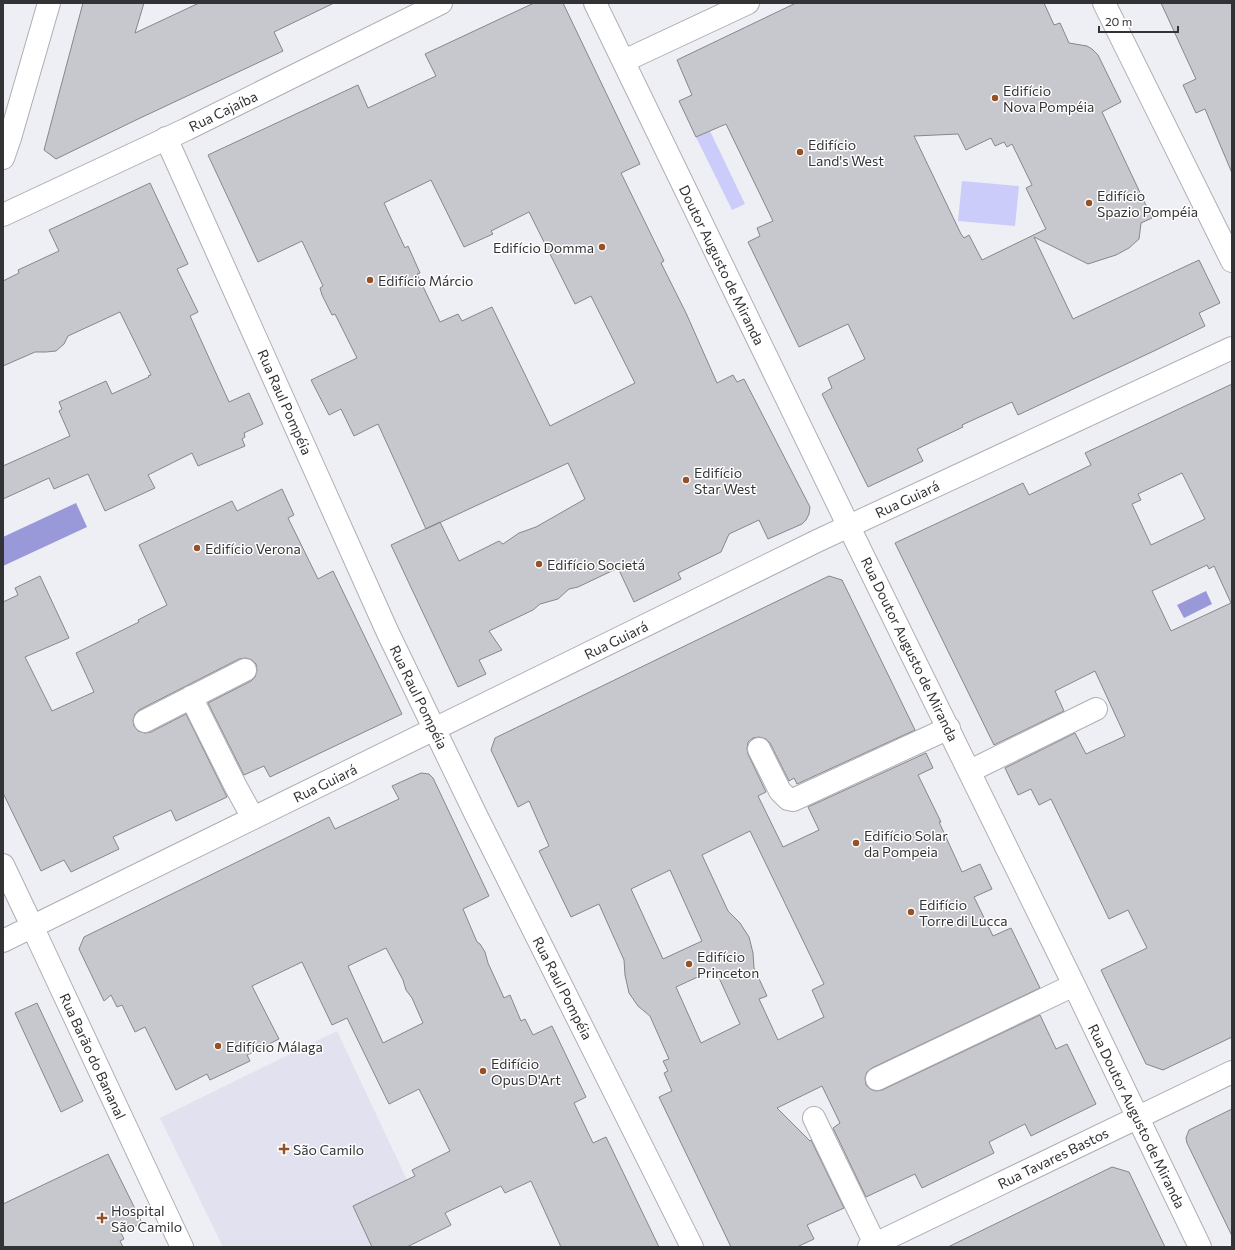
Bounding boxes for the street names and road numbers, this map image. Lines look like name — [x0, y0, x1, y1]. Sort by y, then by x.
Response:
street label: Rua Cajaíba — [186, 87, 260, 135]
street label: Doutor Augusto de Miranda — [676, 182, 768, 348]
street label: Rua Raul Pompéia — [254, 347, 316, 457]
street label: Rua Guiará — [872, 477, 942, 521]
street label: Rua Doutor Augusto de Miranda — [858, 554, 962, 744]
street label: Rua Guiará — [581, 617, 651, 663]
street label: Rua Raul Pompéia — [386, 642, 452, 752]
street label: Rua Guiará — [290, 760, 360, 806]
street label: Rua Raul Pompéia — [530, 934, 596, 1042]
street label: Rua Barão do Bananal — [56, 990, 130, 1122]
street label: Rua Doutor Augusto de Miranda — [1085, 1021, 1189, 1211]
street label: Rua Tavares Bastos — [995, 1124, 1111, 1192]

